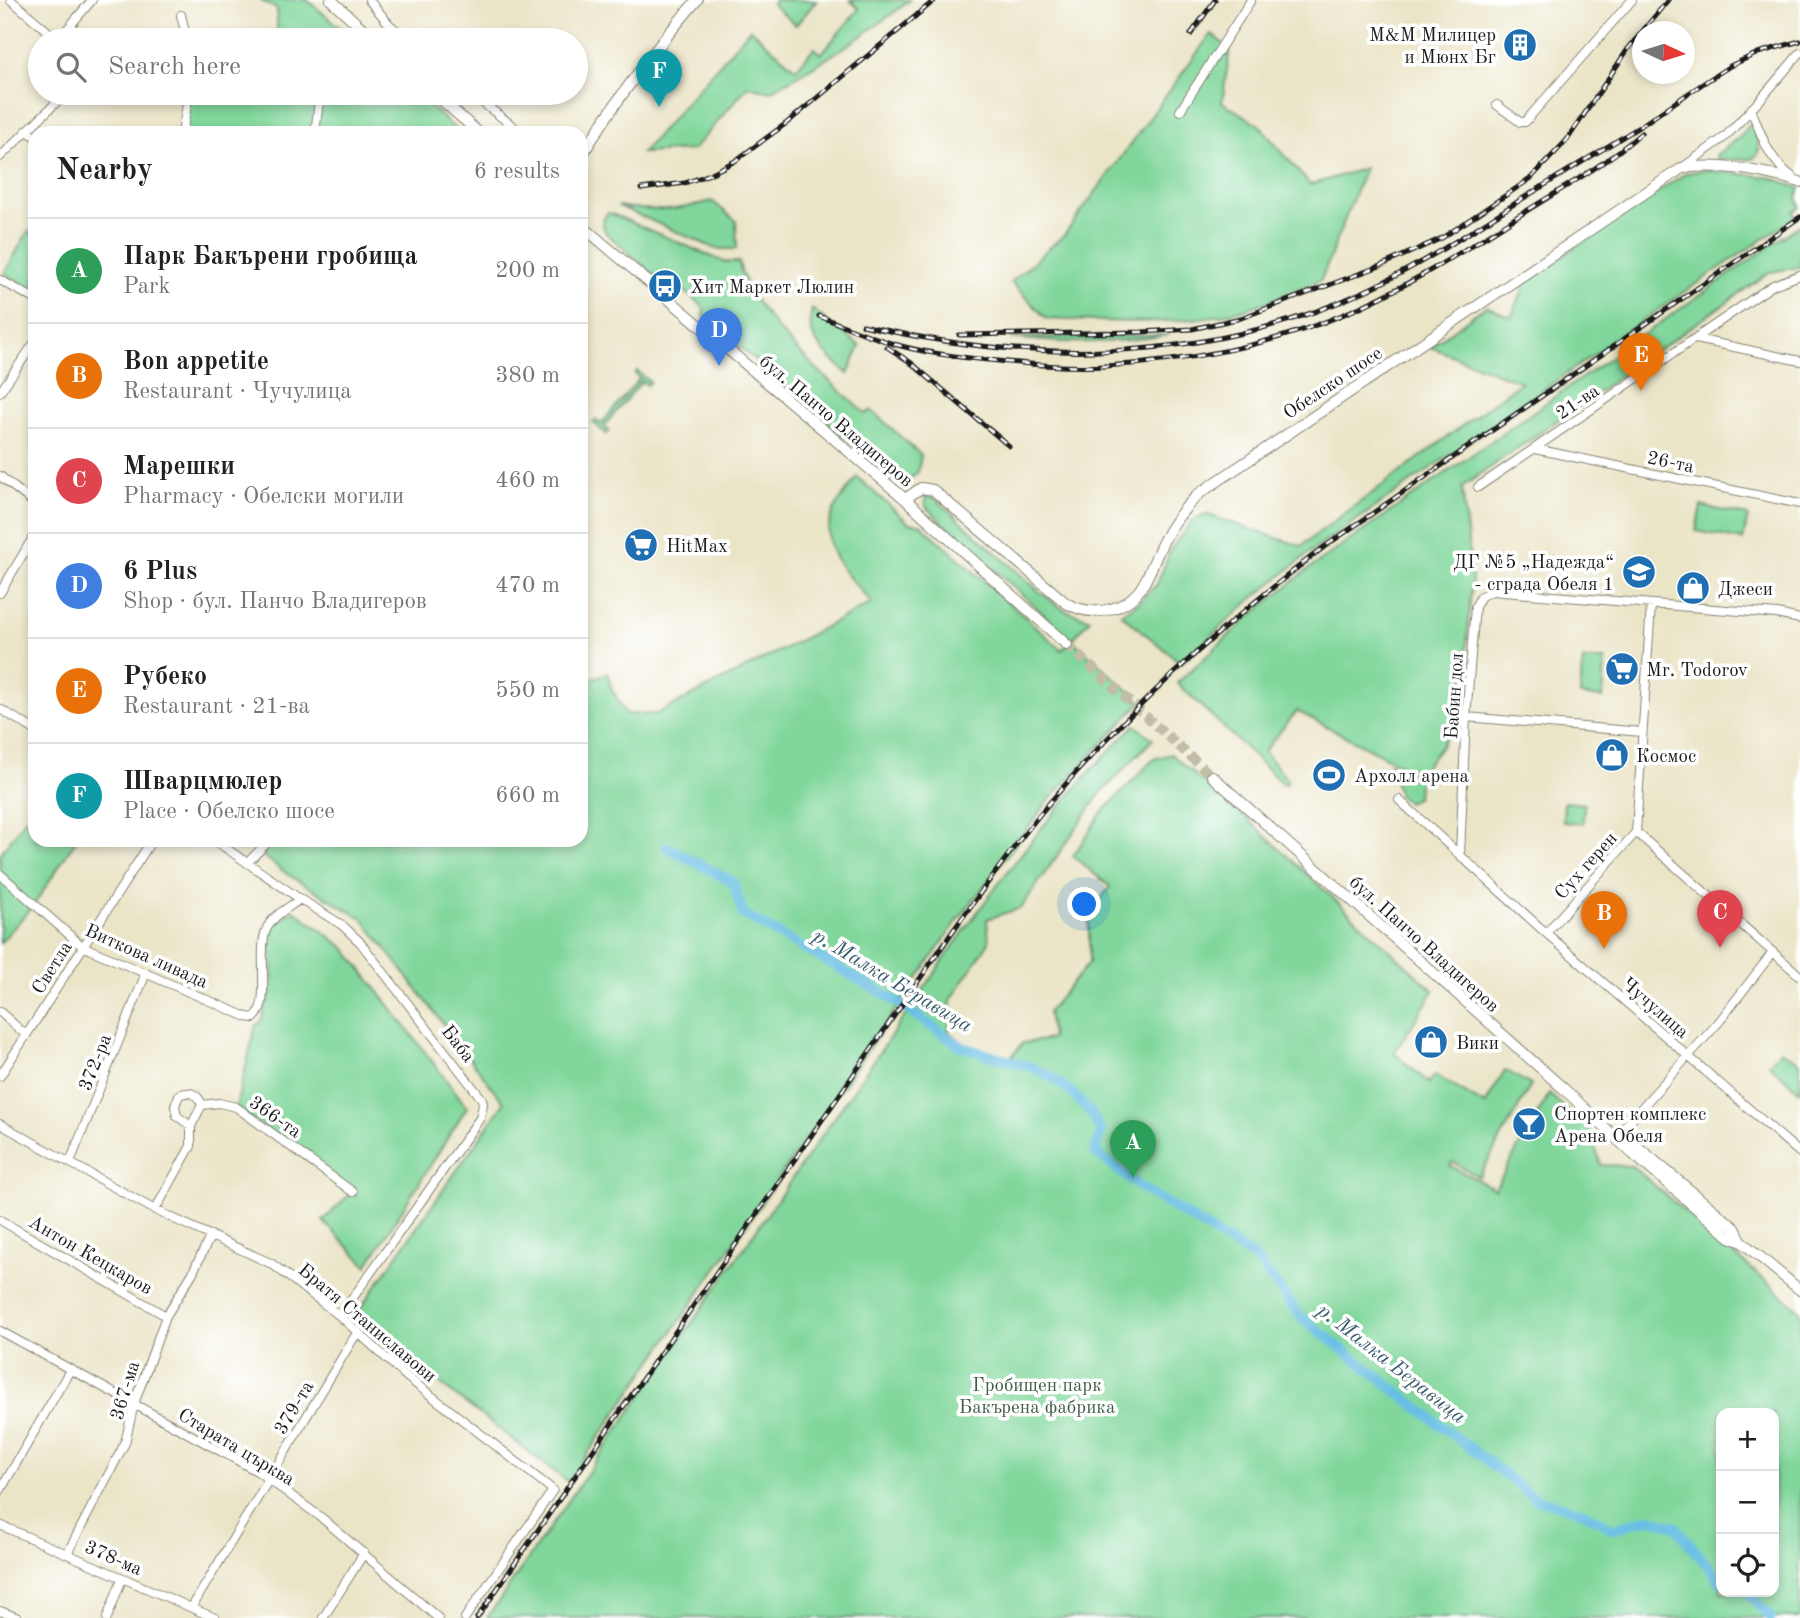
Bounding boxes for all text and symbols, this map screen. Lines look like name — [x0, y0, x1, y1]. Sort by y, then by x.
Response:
north arrow — [1632, 21, 1695, 84]
building icon: М&M Mилицер и Мюнх Бг — [1501, 26, 1539, 64]
place label: М&M Mилицер и Мюнх Бг — [1369, 27, 1496, 68]
search box — [28, 28, 588, 105]
icon: search — [52, 48, 90, 86]
pin: F — [636, 49, 682, 107]
text: Search here — [108, 54, 241, 80]
text: Nearby — [56, 156, 153, 186]
text: 6 results — [474, 160, 560, 183]
text: Парк Бакърени гробища — [123, 244, 418, 270]
text: A — [70, 259, 88, 282]
text: 200 m — [495, 259, 560, 282]
bus stop icon: Хит Маркет Люлин — [646, 267, 684, 305]
text: Park — [123, 275, 170, 298]
place label: Хит Маркет Люлин — [690, 279, 854, 298]
pin: D — [696, 308, 742, 366]
pin: E — [1618, 333, 1664, 391]
street label: Обелско шосе — [1281, 344, 1386, 424]
text: Bon appetite — [123, 349, 269, 375]
street label: бул. Панчо Владигеров — [755, 352, 916, 491]
text: B — [71, 364, 87, 387]
text: 380 m — [495, 364, 560, 387]
text: Restaurant · Чучулица — [123, 380, 352, 403]
street label: 21-ва — [1553, 382, 1604, 424]
street label: 26-та — [1645, 449, 1696, 478]
text: Марешки — [123, 454, 235, 480]
text: C — [71, 469, 87, 492]
text: 460 m — [495, 469, 560, 492]
text: Pharmacy · Обелски могили — [123, 485, 404, 508]
supermarket icon: HitMax — [622, 526, 660, 564]
place label: HitMax — [666, 538, 728, 557]
school or university icon: ДГ №5 „Надежда“ - сграда Обеля 1 — [1620, 553, 1658, 591]
place label: ДГ №5 „Надежда“ - сграда Обеля 1 — [1453, 554, 1614, 595]
text: 6 Plus — [123, 559, 197, 585]
shop icon: Джеси — [1674, 569, 1712, 607]
text: D — [70, 574, 88, 597]
text: 470 m — [495, 574, 560, 597]
place label: Джеси — [1718, 581, 1773, 600]
text: Shop · бул. Панчо Владигеров — [123, 590, 427, 613]
supermarket icon: Mr. Todorov — [1603, 650, 1641, 688]
street label: Бабин дол — [1443, 652, 1468, 740]
place label: Mr. Todorov — [1646, 662, 1748, 681]
text: Рубеко — [123, 664, 207, 690]
text: E — [71, 679, 87, 702]
text: 550 m — [495, 679, 560, 702]
text: Restaurant · 21-ва — [123, 695, 310, 718]
shop icon: Космос — [1593, 736, 1631, 774]
place label: Космос — [1636, 748, 1696, 767]
sports icon: Архолл арена — [1310, 756, 1348, 794]
place label: Архолл арена — [1354, 768, 1470, 787]
text: Шварцмюлер — [123, 769, 282, 795]
text: F — [71, 784, 87, 807]
text: 660 m — [495, 784, 560, 807]
text: Place · Обелско шосе — [123, 800, 335, 823]
street label: Сух герен — [1552, 829, 1622, 904]
street label: бул. Панчо Владигеров — [1345, 873, 1502, 1017]
your location — [1067, 887, 1101, 921]
pin: C — [1697, 890, 1743, 948]
pin: B — [1581, 891, 1627, 949]
street label: Виткова ливада — [82, 922, 211, 993]
water label: р. Малка Беравица — [807, 924, 975, 1037]
street label: Светла — [30, 938, 77, 998]
street label: Чучулица — [1617, 975, 1692, 1043]
street label: Баба — [437, 1022, 478, 1067]
shop icon: Вики — [1412, 1023, 1450, 1061]
street label: 372-ра — [76, 1031, 116, 1094]
place label: Вики — [1456, 1035, 1499, 1054]
street label: 366-та — [245, 1094, 304, 1143]
bar icon: Спортен комплекс Арена Обеля — [1510, 1105, 1548, 1143]
place label: Спортен комплекс Арена Обеля — [1554, 1106, 1706, 1147]
pin: A — [1110, 1120, 1156, 1178]
street label: Антон Кецкаров — [25, 1213, 155, 1299]
street label: Братя Станиславови — [294, 1261, 439, 1387]
water label: р. Малка Беравица — [1311, 1299, 1469, 1428]
street label: 367-ма — [108, 1358, 144, 1422]
park label: Гробищен парк Бакърена фабрика — [959, 1377, 1116, 1418]
street label: 379-та — [272, 1378, 319, 1438]
street label: Старата църква — [174, 1406, 298, 1491]
map controls — [1716, 1408, 1779, 1597]
button: + — [1716, 1408, 1779, 1471]
button: − — [1716, 1471, 1779, 1534]
button: locate — [1716, 1534, 1779, 1597]
street label: 378-ма — [82, 1538, 145, 1580]

